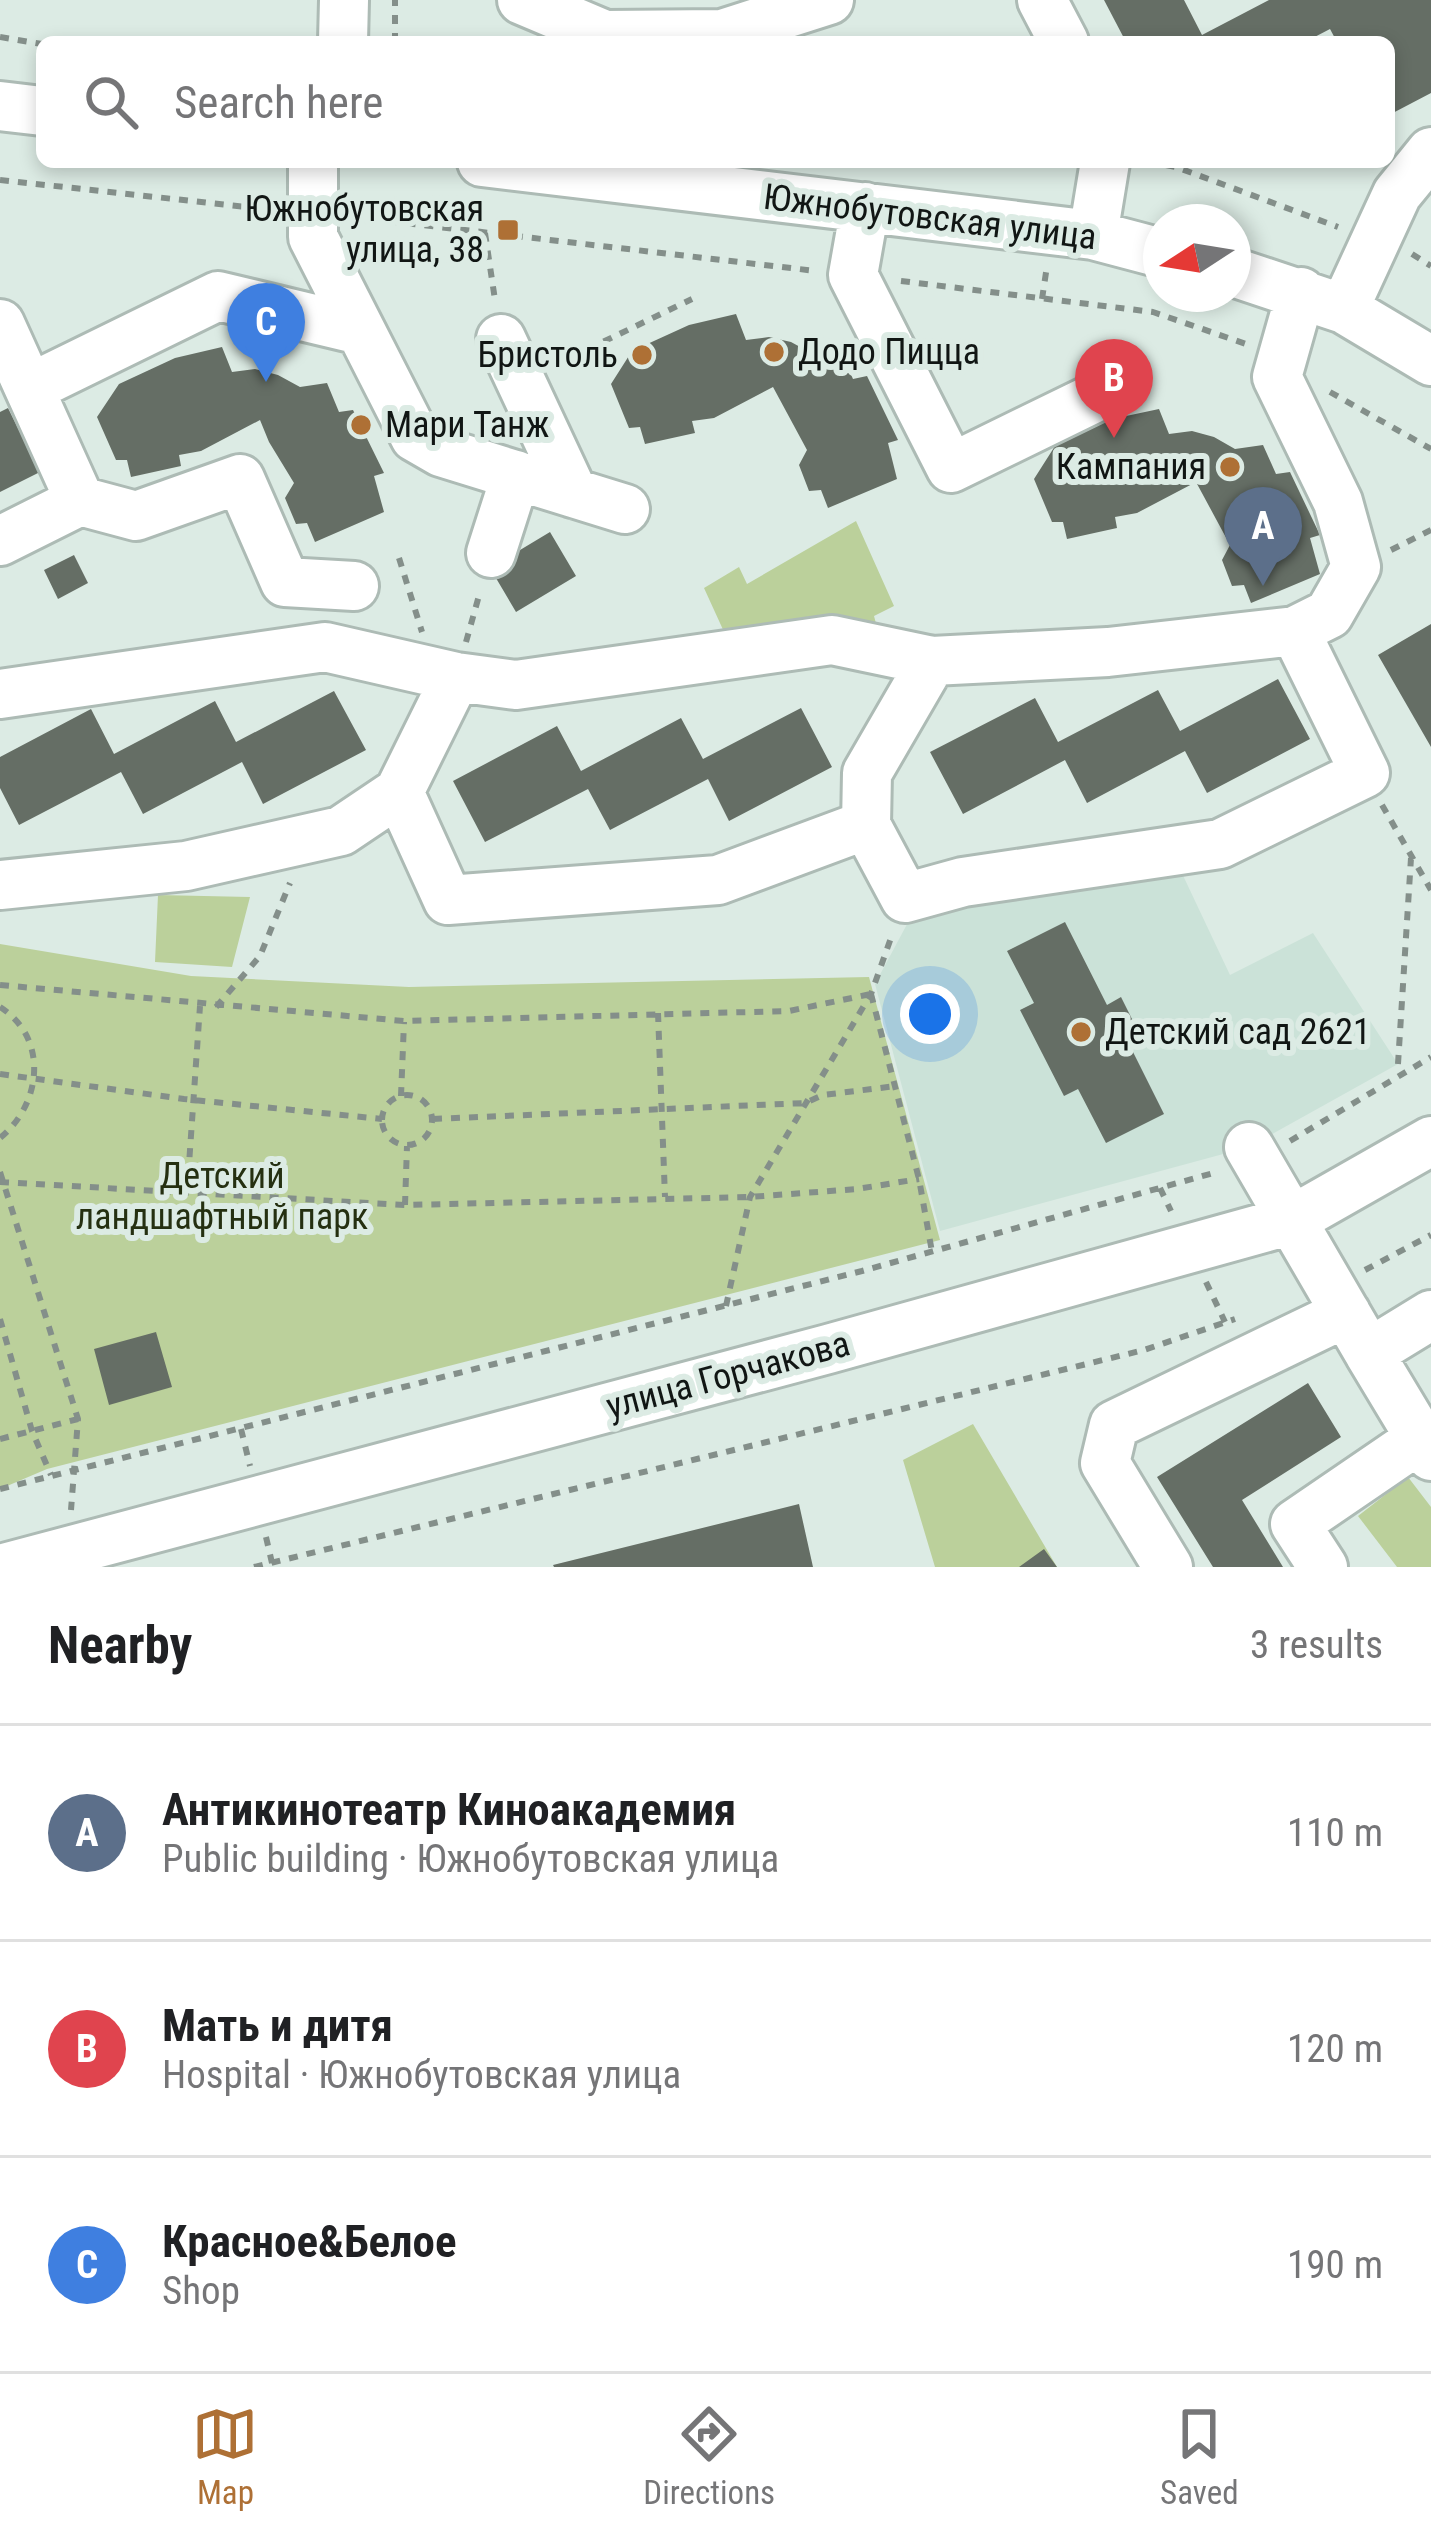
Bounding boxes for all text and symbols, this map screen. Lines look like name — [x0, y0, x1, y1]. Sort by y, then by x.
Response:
search box — [36, 36, 1395, 168]
icon: search — [78, 69, 144, 135]
text: Search here — [174, 76, 383, 129]
street label: Южнобутовская улица — [761, 176, 1099, 258]
place label: Южнобутовская улица, 38 — [244, 188, 484, 271]
north arrow — [1143, 204, 1251, 312]
marker: Южнобутовская улица, 38 — [495, 217, 521, 243]
pin: C — [227, 283, 305, 382]
place label: Додо Пицца — [798, 331, 980, 373]
place label: Бристоль — [478, 334, 618, 376]
marker: Додо Пицца — [761, 339, 787, 365]
pin: B — [1075, 339, 1153, 438]
marker: Бристоль — [629, 342, 655, 368]
place label: Мари Танж — [385, 404, 549, 446]
marker: Мари Танж — [348, 412, 374, 438]
place label: Кампания — [1056, 446, 1206, 488]
marker: Кампания — [1217, 454, 1243, 480]
pin: A — [1224, 487, 1302, 586]
your location — [900, 984, 960, 1044]
place label: Детский сад 2621 — [1105, 1011, 1371, 1053]
marker: Детский сад 2621 — [1068, 1019, 1094, 1045]
park label: Детский ландшафтный парк — [76, 1155, 368, 1238]
street label: улица Горчакова — [602, 1322, 854, 1428]
text: Nearby — [48, 1616, 192, 1675]
text: 3 results — [1250, 1622, 1383, 1668]
text: Антикинотеатр Киноакадемия — [162, 1783, 736, 1836]
text: A — [75, 1810, 99, 1856]
text: 110 m — [1287, 1810, 1383, 1856]
text: Public building · Южнобутовская улица — [162, 1836, 779, 1882]
text: Мать и дитя — [162, 1999, 393, 2052]
text: B — [76, 2026, 98, 2072]
text: 120 m — [1287, 2026, 1383, 2072]
text: Hospital · Южнобутовская улица — [162, 2052, 681, 2098]
text: Красное&Белое — [162, 2215, 457, 2268]
text: C — [76, 2242, 98, 2288]
text: 190 m — [1287, 2242, 1383, 2288]
text: Shop — [162, 2268, 240, 2314]
tab: Map — [192, 2401, 258, 2512]
tab: Directions — [643, 2401, 775, 2512]
tab: Saved — [1160, 2401, 1239, 2512]

